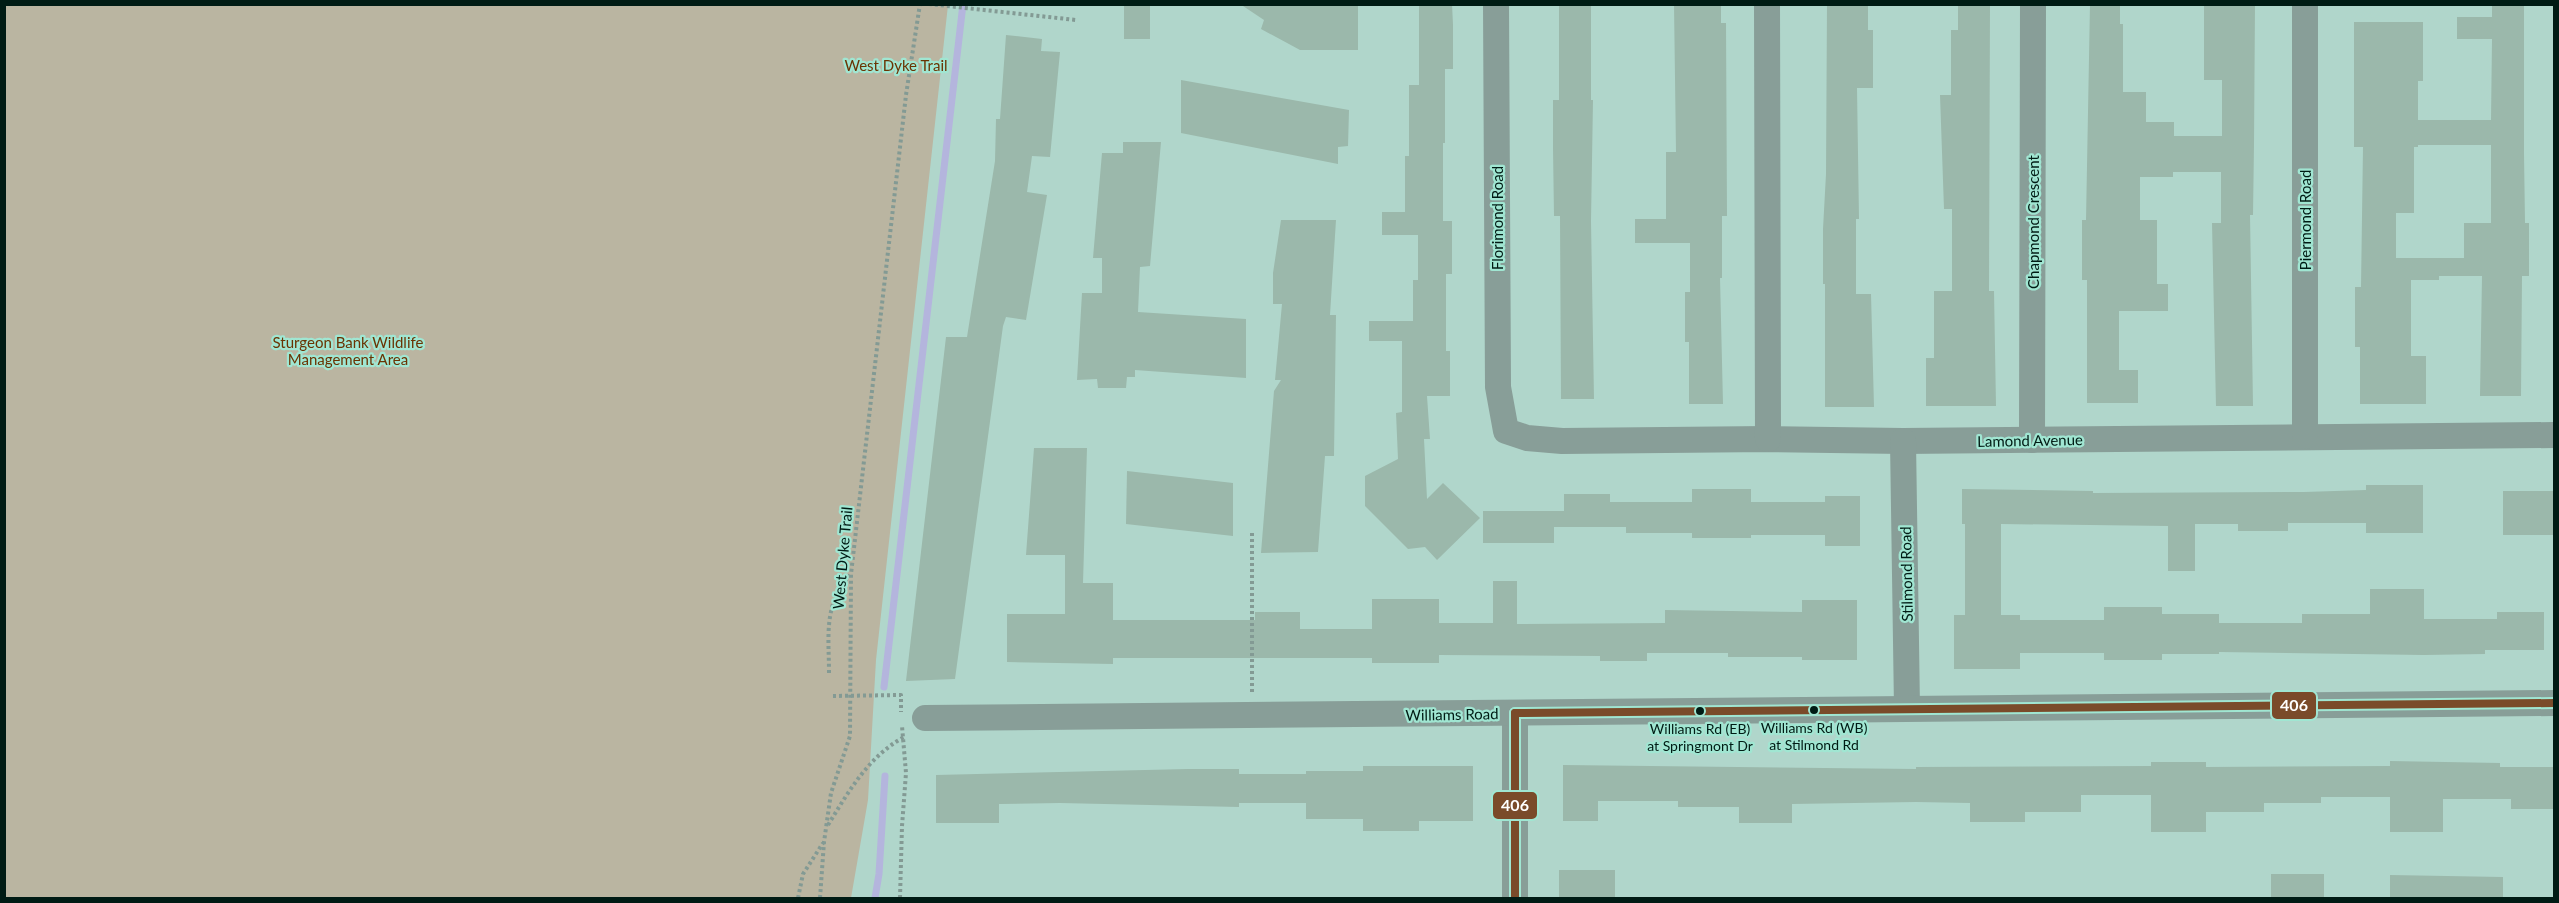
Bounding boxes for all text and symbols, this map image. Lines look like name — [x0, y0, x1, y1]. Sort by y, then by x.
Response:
park label: West Dyke Trail — [844, 56, 948, 74]
street label: Chapmond Crescent — [2024, 154, 2042, 289]
street label: Florimond Road — [1488, 166, 1506, 270]
street label: Piermond Road — [2296, 170, 2314, 270]
park label: Sturgeon Bank Wildlife Management Area — [273, 333, 424, 368]
street label: Lamond Avenue — [1977, 430, 2083, 450]
street label: West Dyke Trail — [829, 506, 855, 610]
street label: Stilmond Road — [1896, 526, 1916, 622]
line badge: 406 — [2271, 691, 2317, 720]
text: 406 — [2280, 695, 2308, 714]
street label: Williams Road — [1405, 704, 1499, 724]
marker: Williams Rd (WB) at Stilmond Rd — [1808, 704, 1820, 716]
marker: Williams Rd (EB) at Springmont Dr — [1694, 705, 1706, 717]
place label: Williams Rd (WB) at Stilmond Rd — [1761, 719, 1868, 753]
place label: Williams Rd (EB) at Springmont Dr — [1647, 720, 1753, 754]
line badge: 406 — [1492, 791, 1538, 820]
text: 406 — [1501, 795, 1529, 814]

